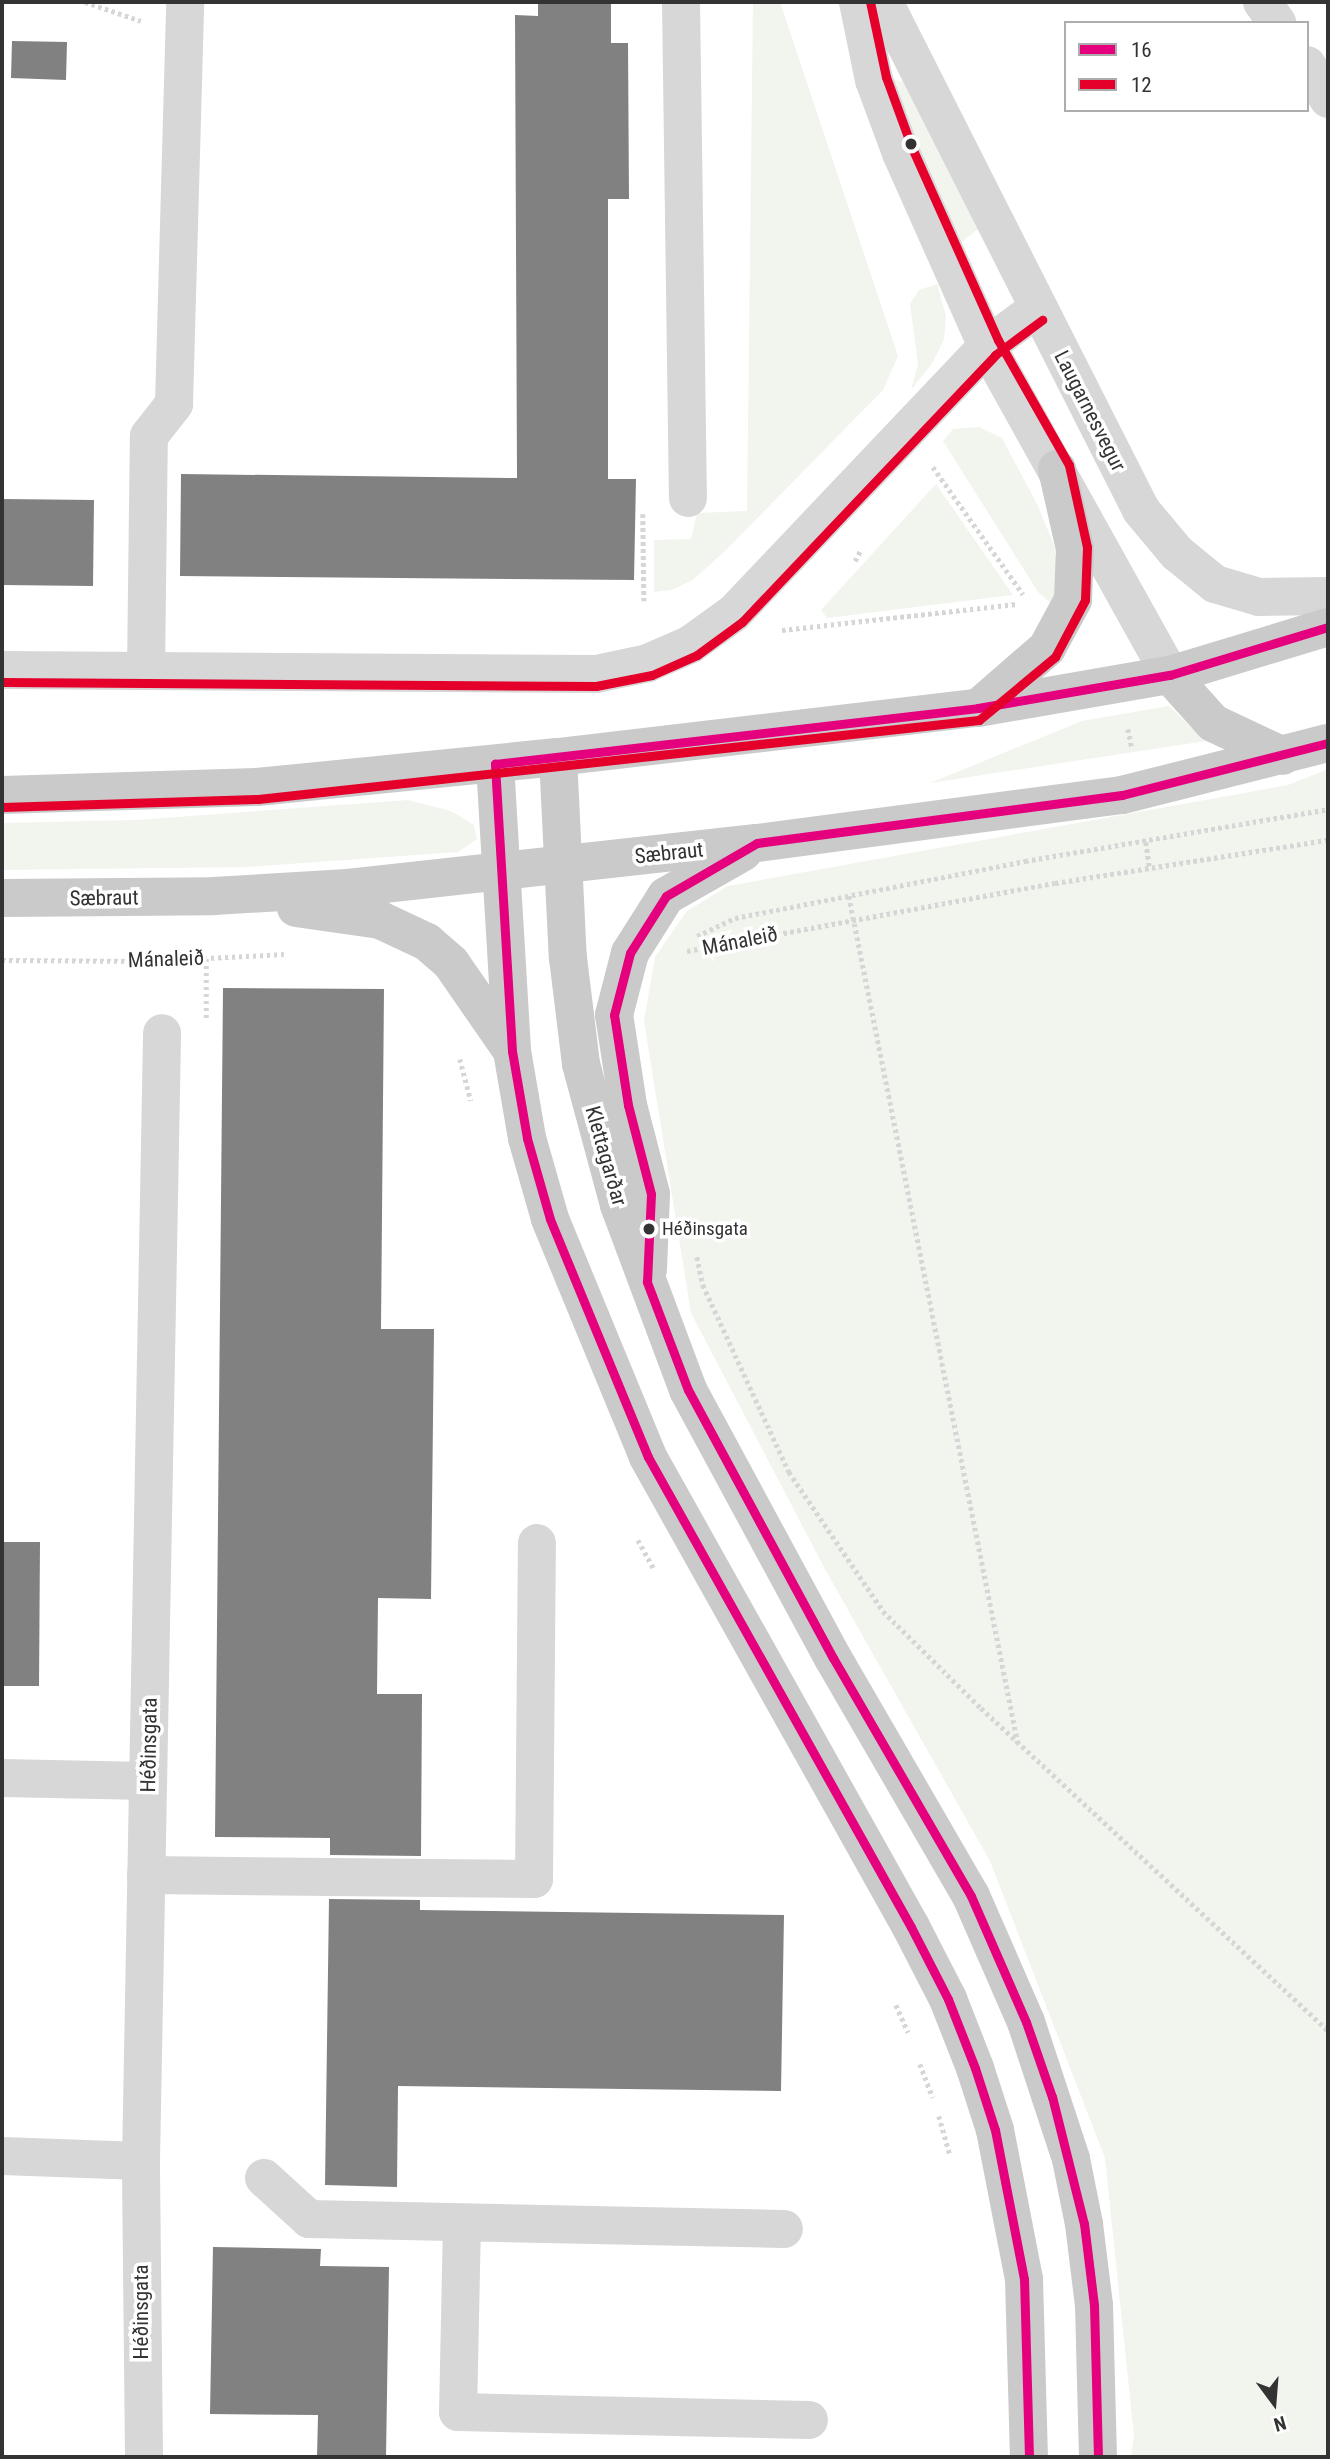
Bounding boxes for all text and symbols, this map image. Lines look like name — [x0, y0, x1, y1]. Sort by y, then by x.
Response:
legend — [1064, 21, 1309, 112]
text: 16 — [1131, 38, 1152, 62]
text: 12 — [1131, 73, 1152, 97]
unlabelled marker — [904, 137, 918, 151]
street label: Laugarnesvegur — [1049, 346, 1131, 476]
street label: Sæbraut — [633, 837, 705, 869]
street label: Sæbraut — [69, 885, 139, 911]
street label: Mánaleið — [700, 921, 780, 961]
street label: Mánaleið — [127, 945, 205, 973]
street label: Klettagarðar — [580, 1103, 632, 1209]
place label: Héðinsgata — [662, 1218, 748, 1240]
marker: Héðinsgata — [642, 1222, 656, 1236]
street label: Héðinsgata — [136, 1697, 162, 1793]
street label: Héðinsgata — [128, 2265, 154, 2359]
north arrow — [1239, 2368, 1309, 2438]
text: N — [1271, 2411, 1289, 2436]

